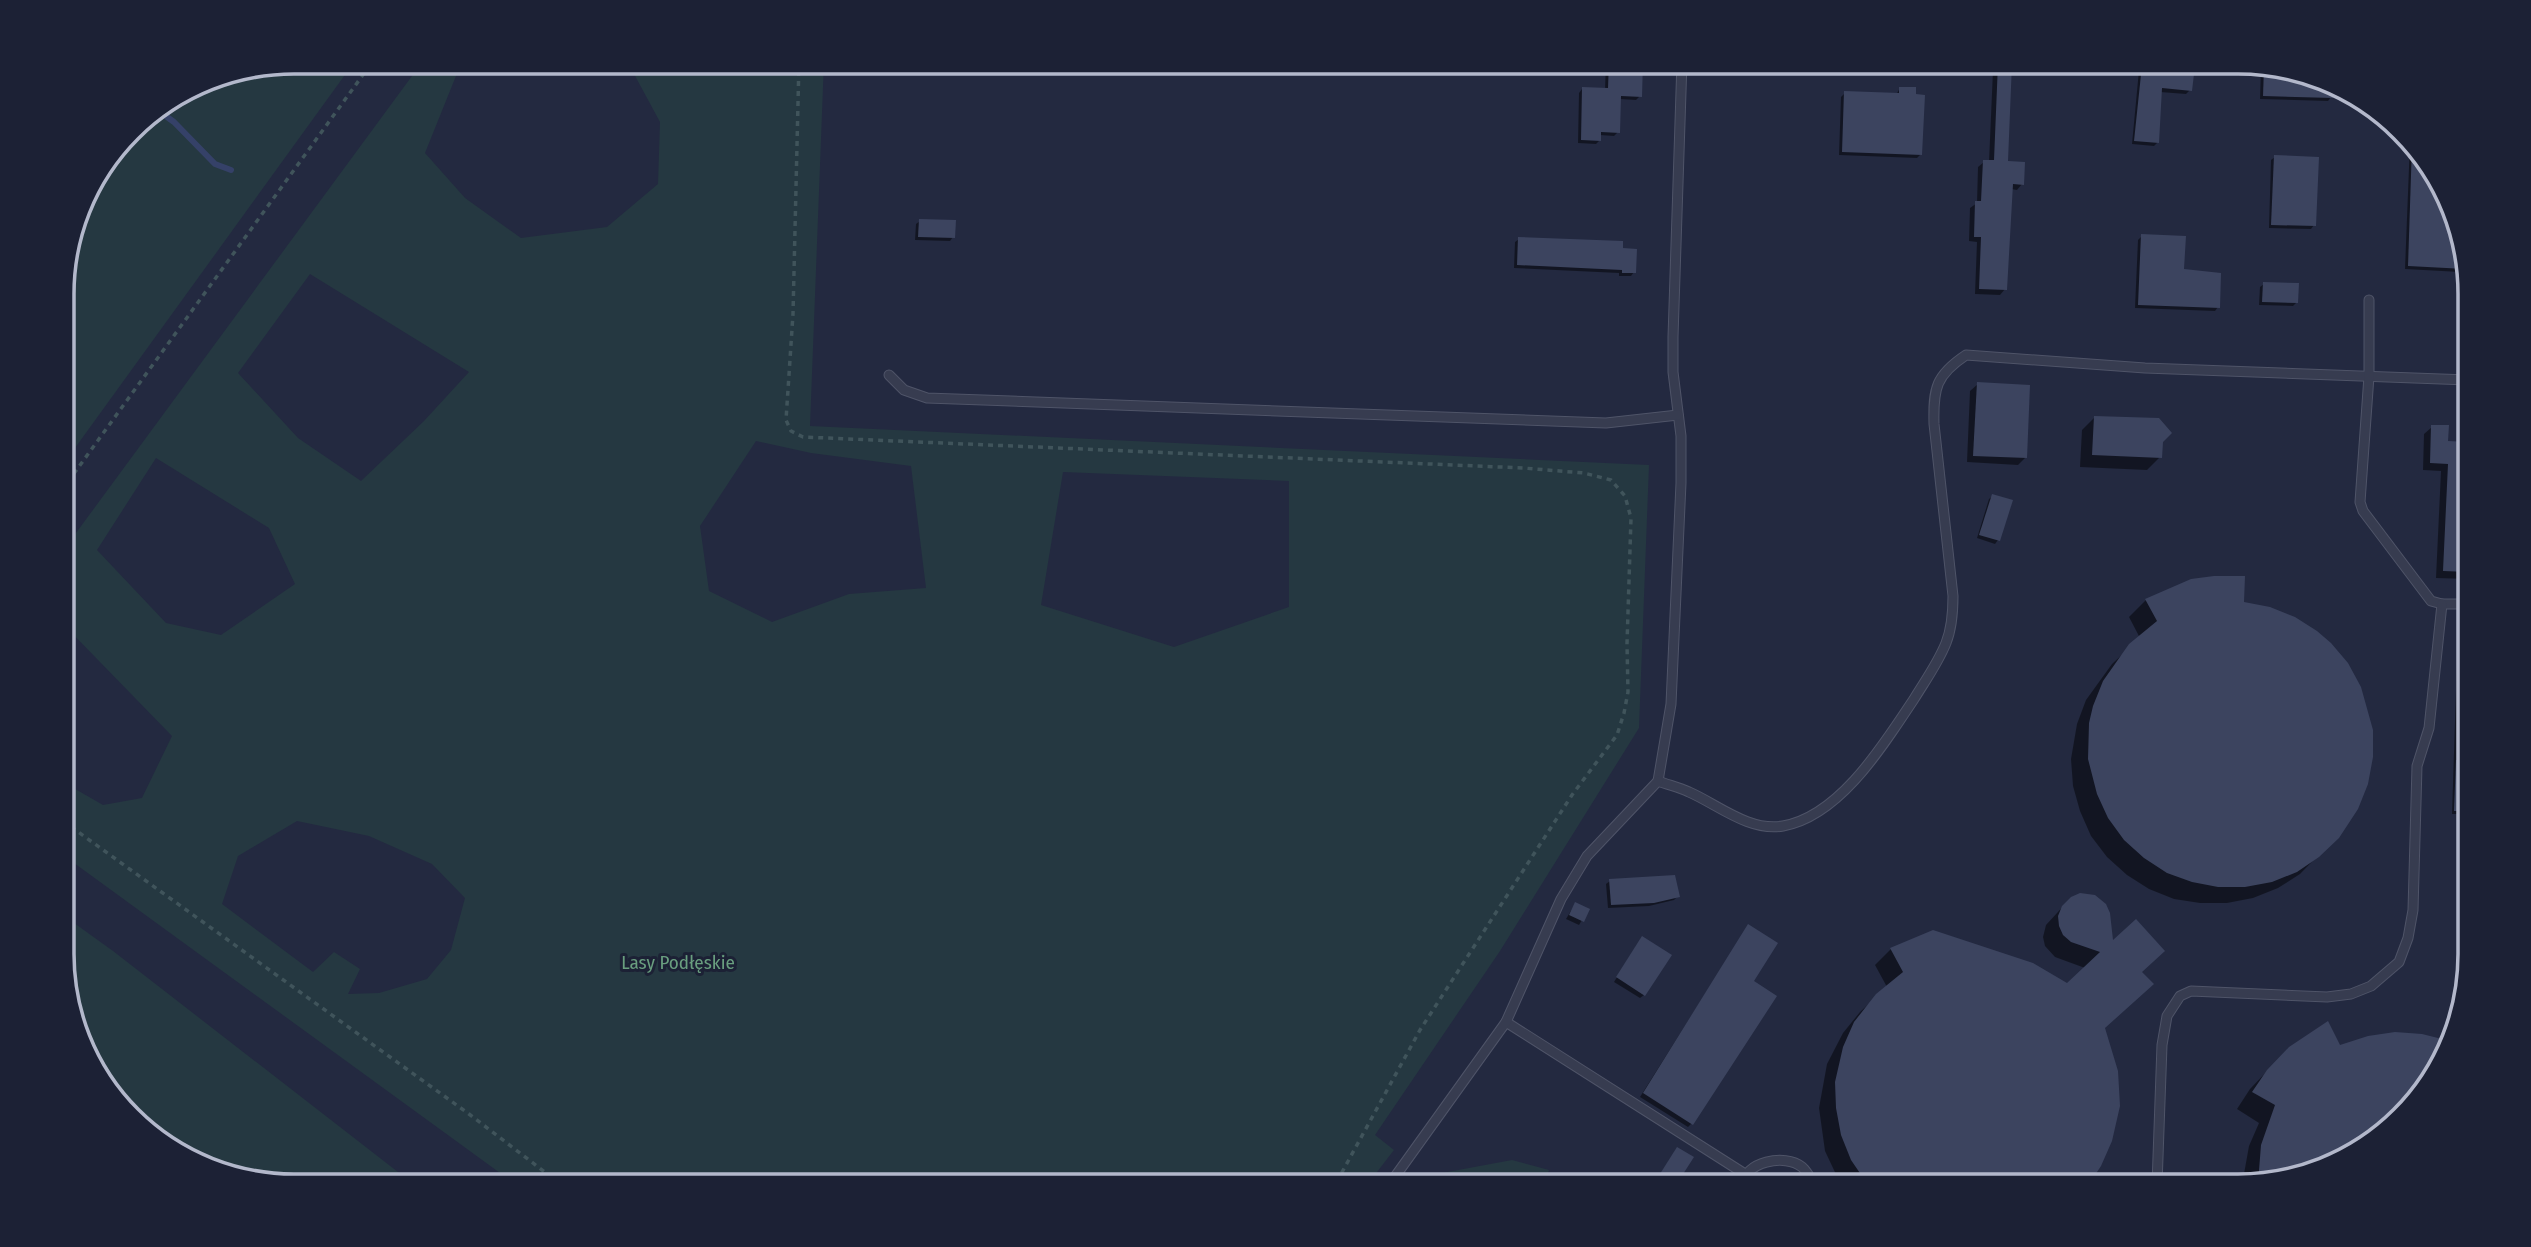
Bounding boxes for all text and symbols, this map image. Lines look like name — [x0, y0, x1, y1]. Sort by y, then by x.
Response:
park label: Lasy Podłęskie — [621, 951, 735, 974]

